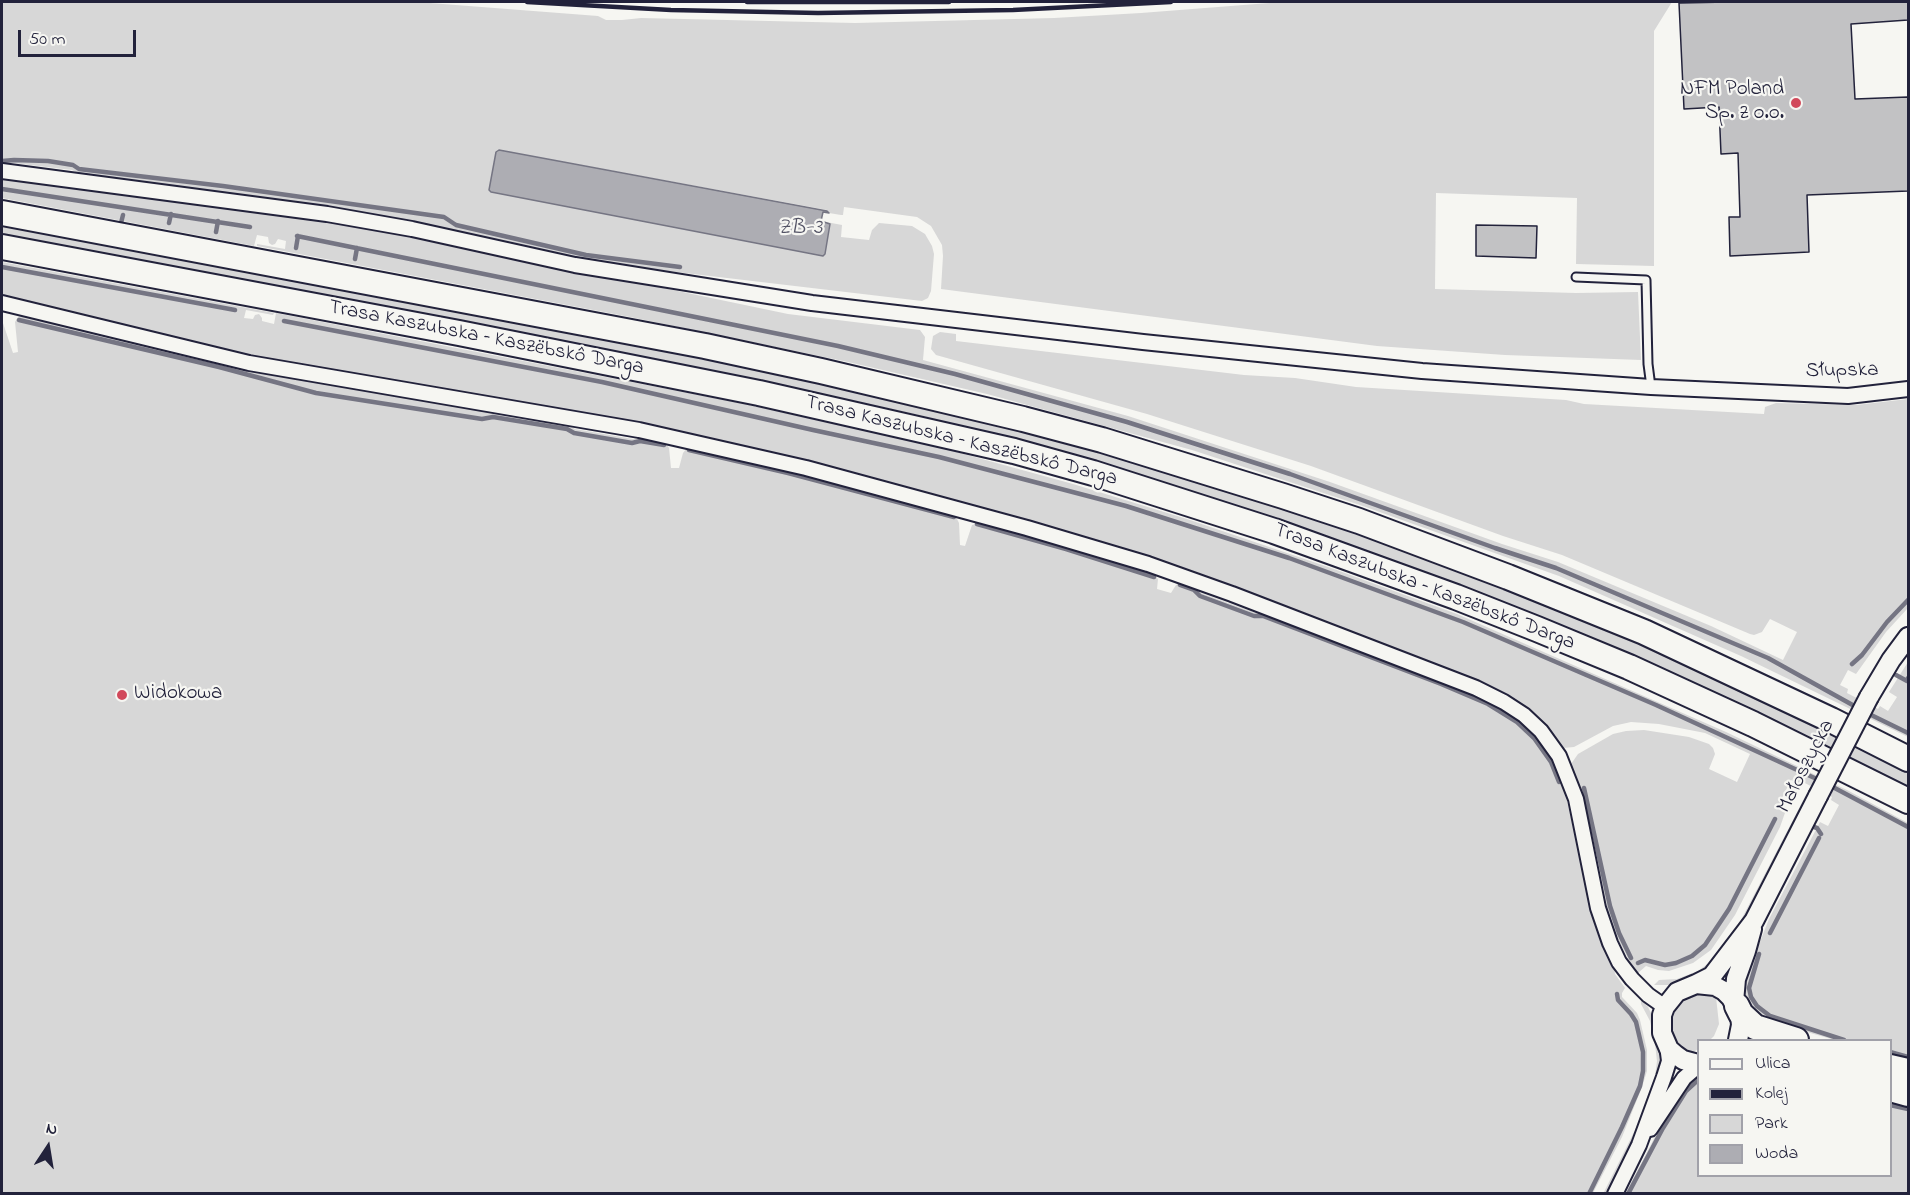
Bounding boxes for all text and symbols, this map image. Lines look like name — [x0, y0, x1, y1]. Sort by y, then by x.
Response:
scale bar — [21, 18, 140, 56]
text: 50 m — [29, 27, 66, 53]
place label: NFM Poland Sp. z o.o. — [1680, 78, 1784, 128]
marker: NFM Poland Sp. z o.o. — [1789, 96, 1803, 110]
water label: ZB-3 — [778, 216, 822, 242]
street label: Trasa Kaszubska – Kaszëbskô Darga — [326, 296, 646, 382]
street label: Słupska — [1805, 359, 1879, 385]
street label: Trasa Kaszubska – Kaszëbskô Darga — [802, 391, 1120, 493]
street label: Trasa Kaszubska – Kaszëbskô Darga — [1270, 519, 1578, 657]
place label: Widokowa — [134, 682, 222, 708]
marker: Widokowa — [115, 688, 129, 702]
street label: Małoszycka — [1773, 716, 1841, 818]
legend — [1697, 1039, 1892, 1177]
text: Ulica — [1755, 1051, 1790, 1077]
text: Kolej — [1755, 1081, 1787, 1107]
text: Park — [1755, 1111, 1788, 1137]
north arrow — [18, 1117, 78, 1177]
text: N — [44, 1117, 60, 1142]
text: Woda — [1755, 1141, 1798, 1167]

